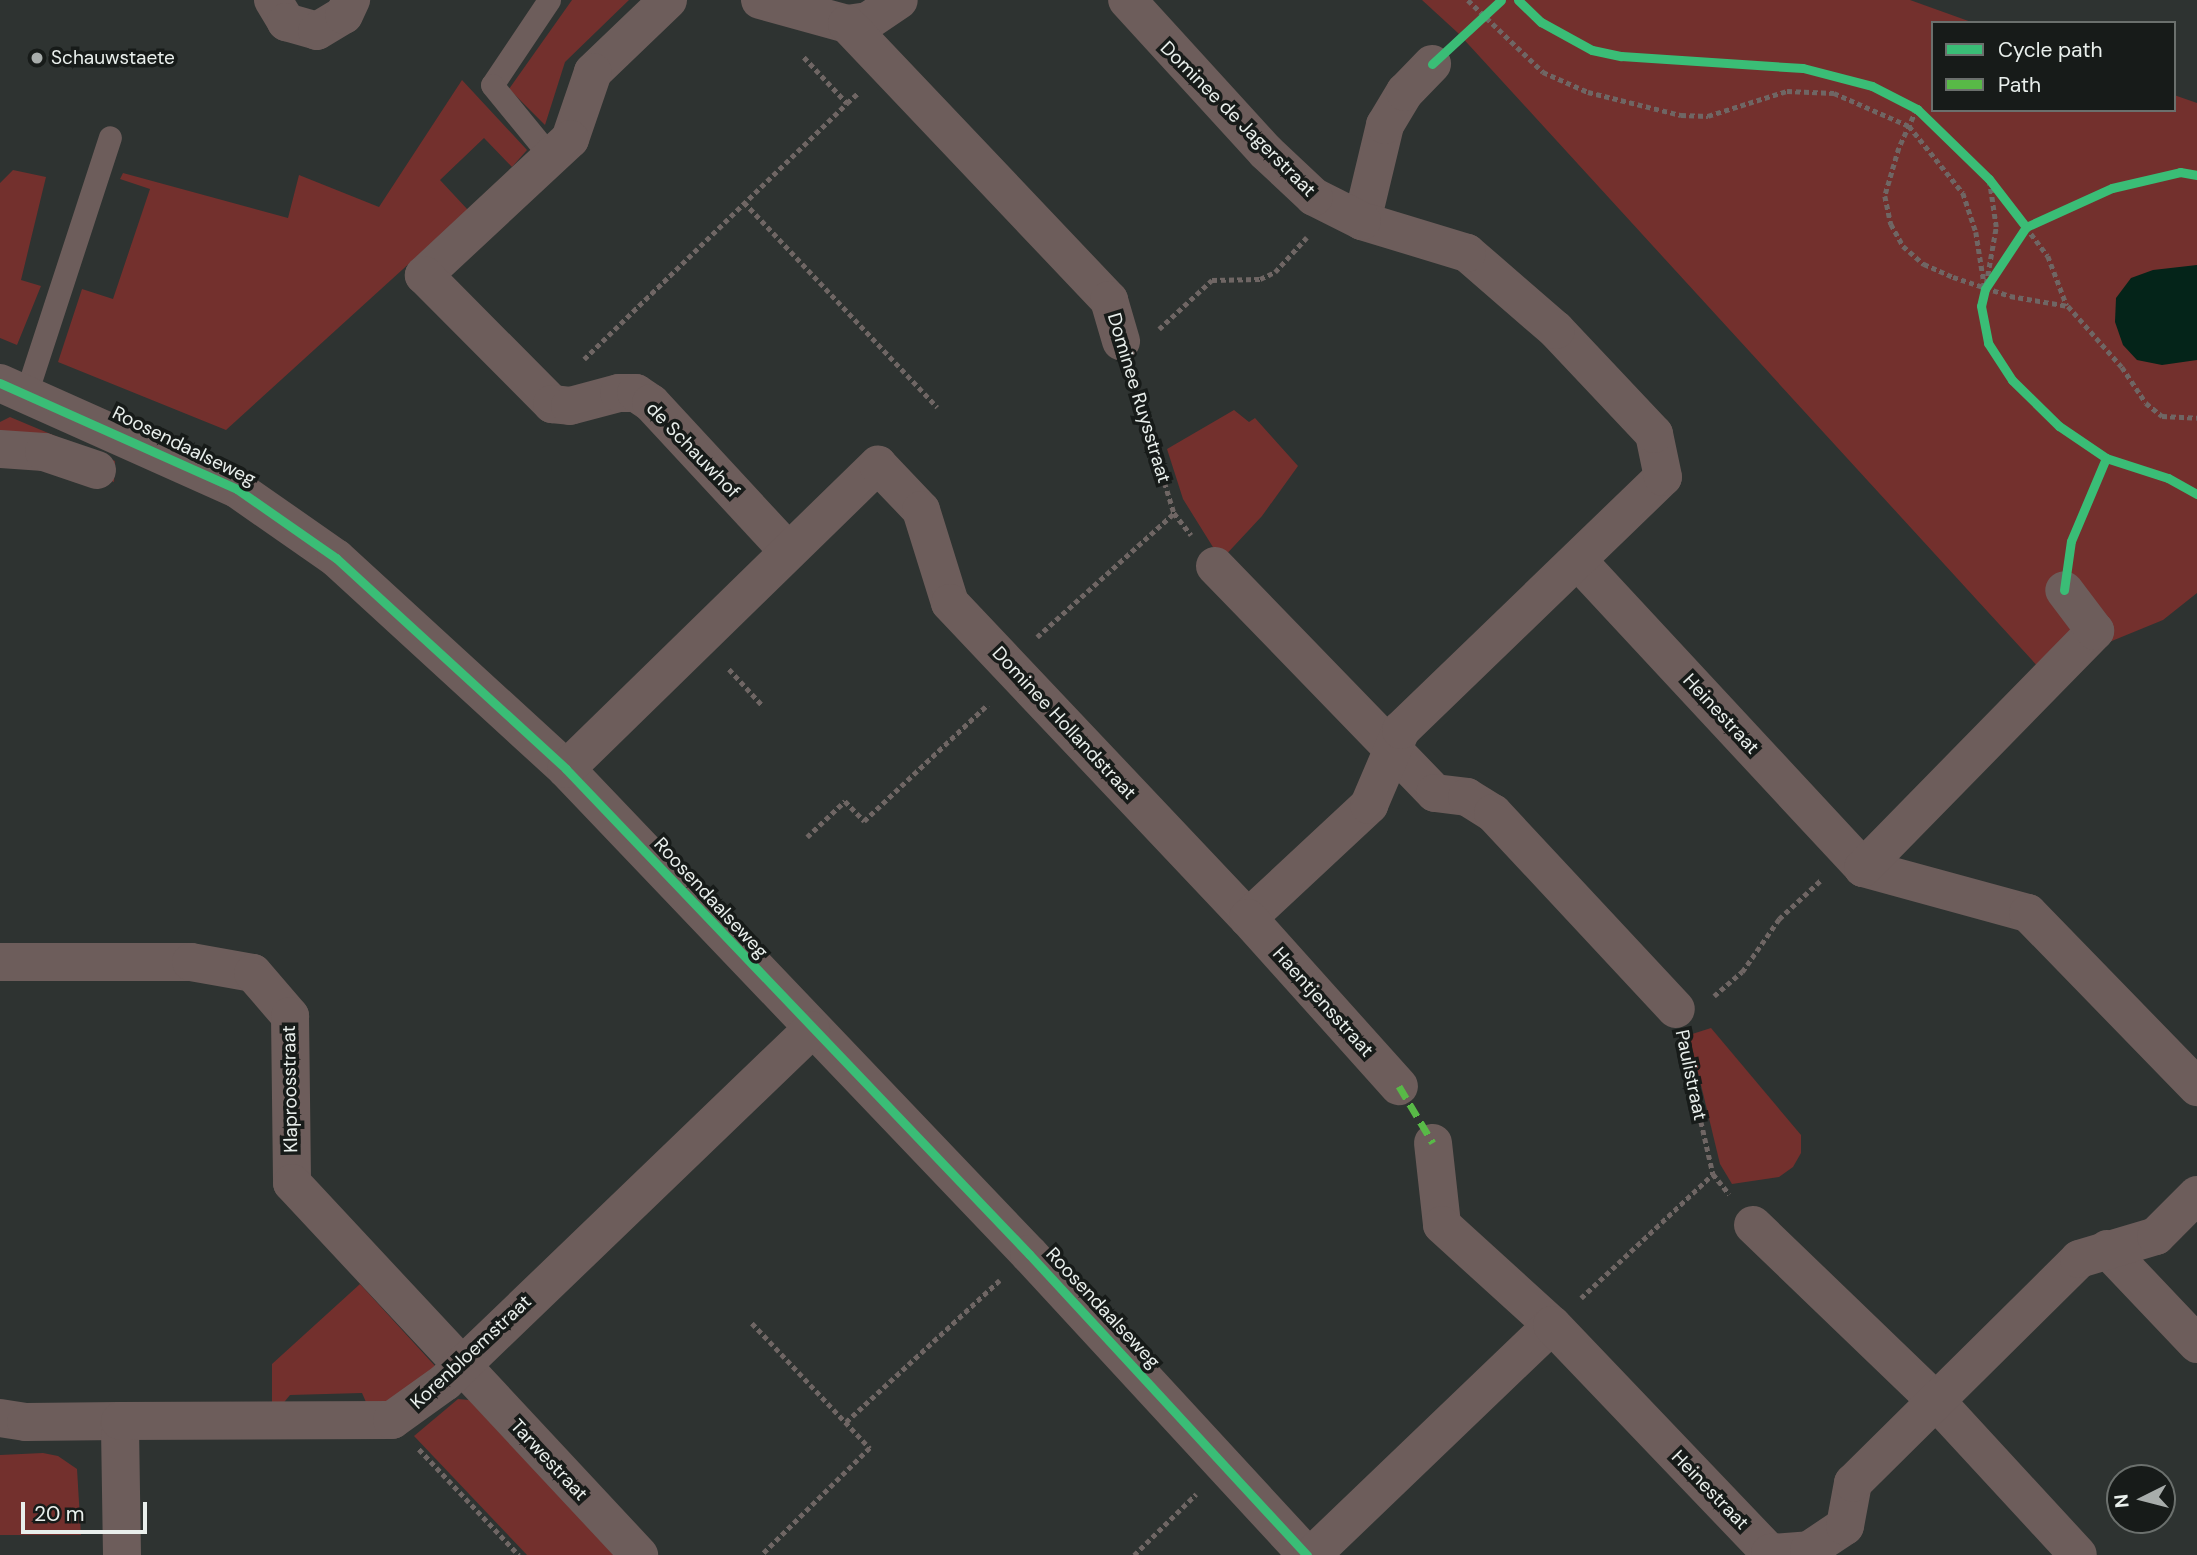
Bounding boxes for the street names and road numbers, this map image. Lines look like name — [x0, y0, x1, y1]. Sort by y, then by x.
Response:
street label: Dominee de Jagerstraat — [1156, 37, 1320, 201]
street label: Dominee Ruysstraat — [1102, 310, 1176, 486]
street label: de Schauwhof — [641, 397, 745, 503]
street label: Roosendaalseweg — [109, 401, 259, 491]
street label: Dominee Hollandstraat — [987, 642, 1141, 804]
street label: Heinestraat — [1678, 669, 1764, 759]
street label: Roosendaalseweg — [649, 833, 773, 963]
street label: Haentjensstraat — [1268, 942, 1378, 1062]
street label: Klaproosstraat — [277, 1025, 303, 1153]
street label: Paulistraat — [1670, 1028, 1712, 1122]
street label: Roosendaalseweg — [1041, 1243, 1165, 1373]
street label: Korenbloemstraat — [406, 1290, 536, 1414]
street label: Tarwestraat — [506, 1415, 592, 1505]
street label: Heinestraat — [1667, 1446, 1753, 1534]

